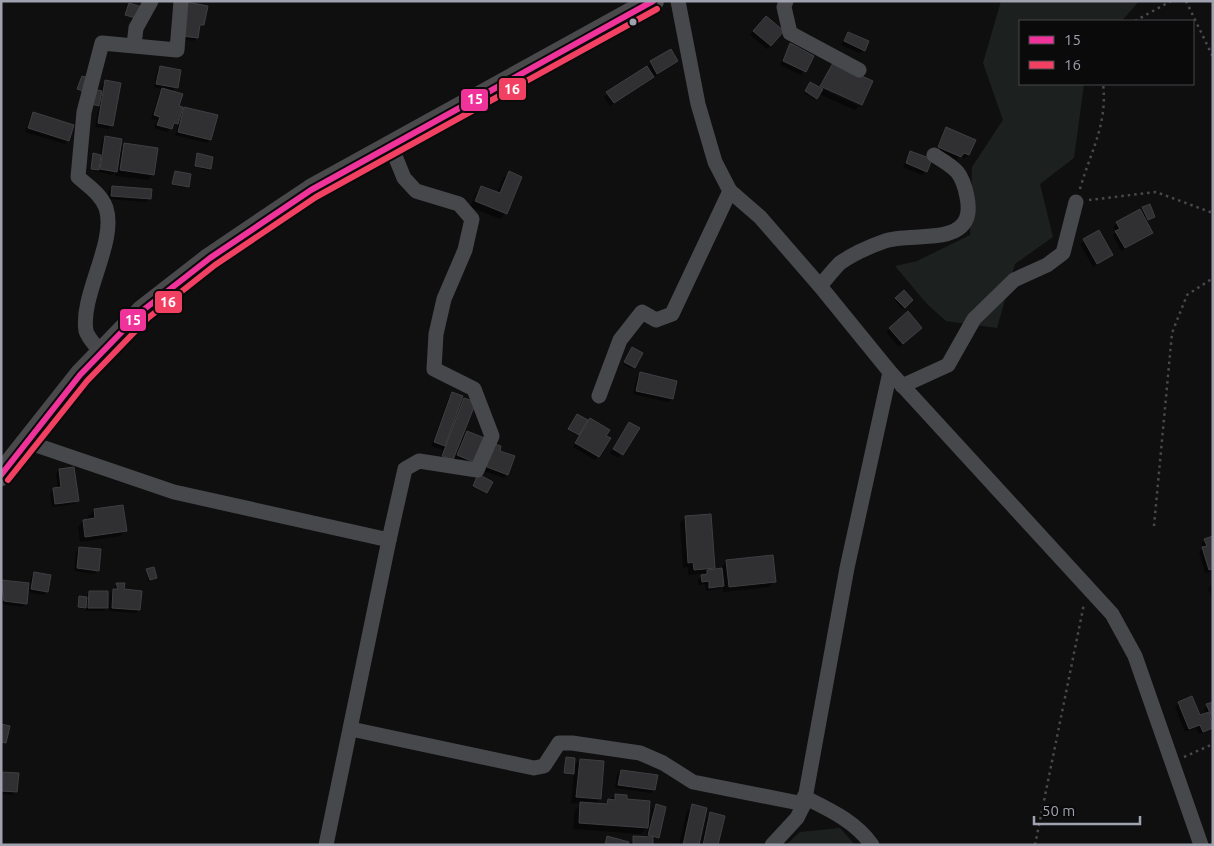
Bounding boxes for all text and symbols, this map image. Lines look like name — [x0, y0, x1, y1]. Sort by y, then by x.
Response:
unlabelled marker — [628, 17, 638, 27]
legend — [1019, 20, 1194, 85]
text: 15 — [1064, 31, 1081, 48]
text: 16 — [1064, 56, 1081, 73]
line badge: 16 — [498, 77, 527, 101]
text: 16 — [504, 81, 520, 97]
line badge: 15 — [460, 88, 489, 112]
text: 15 — [467, 91, 483, 107]
line badge: 16 — [154, 290, 183, 314]
text: 16 — [160, 294, 176, 310]
line badge: 15 — [119, 308, 147, 332]
text: 15 — [125, 312, 141, 328]
scale bar — [1034, 794, 1140, 826]
text: 50 m — [1042, 802, 1075, 819]

